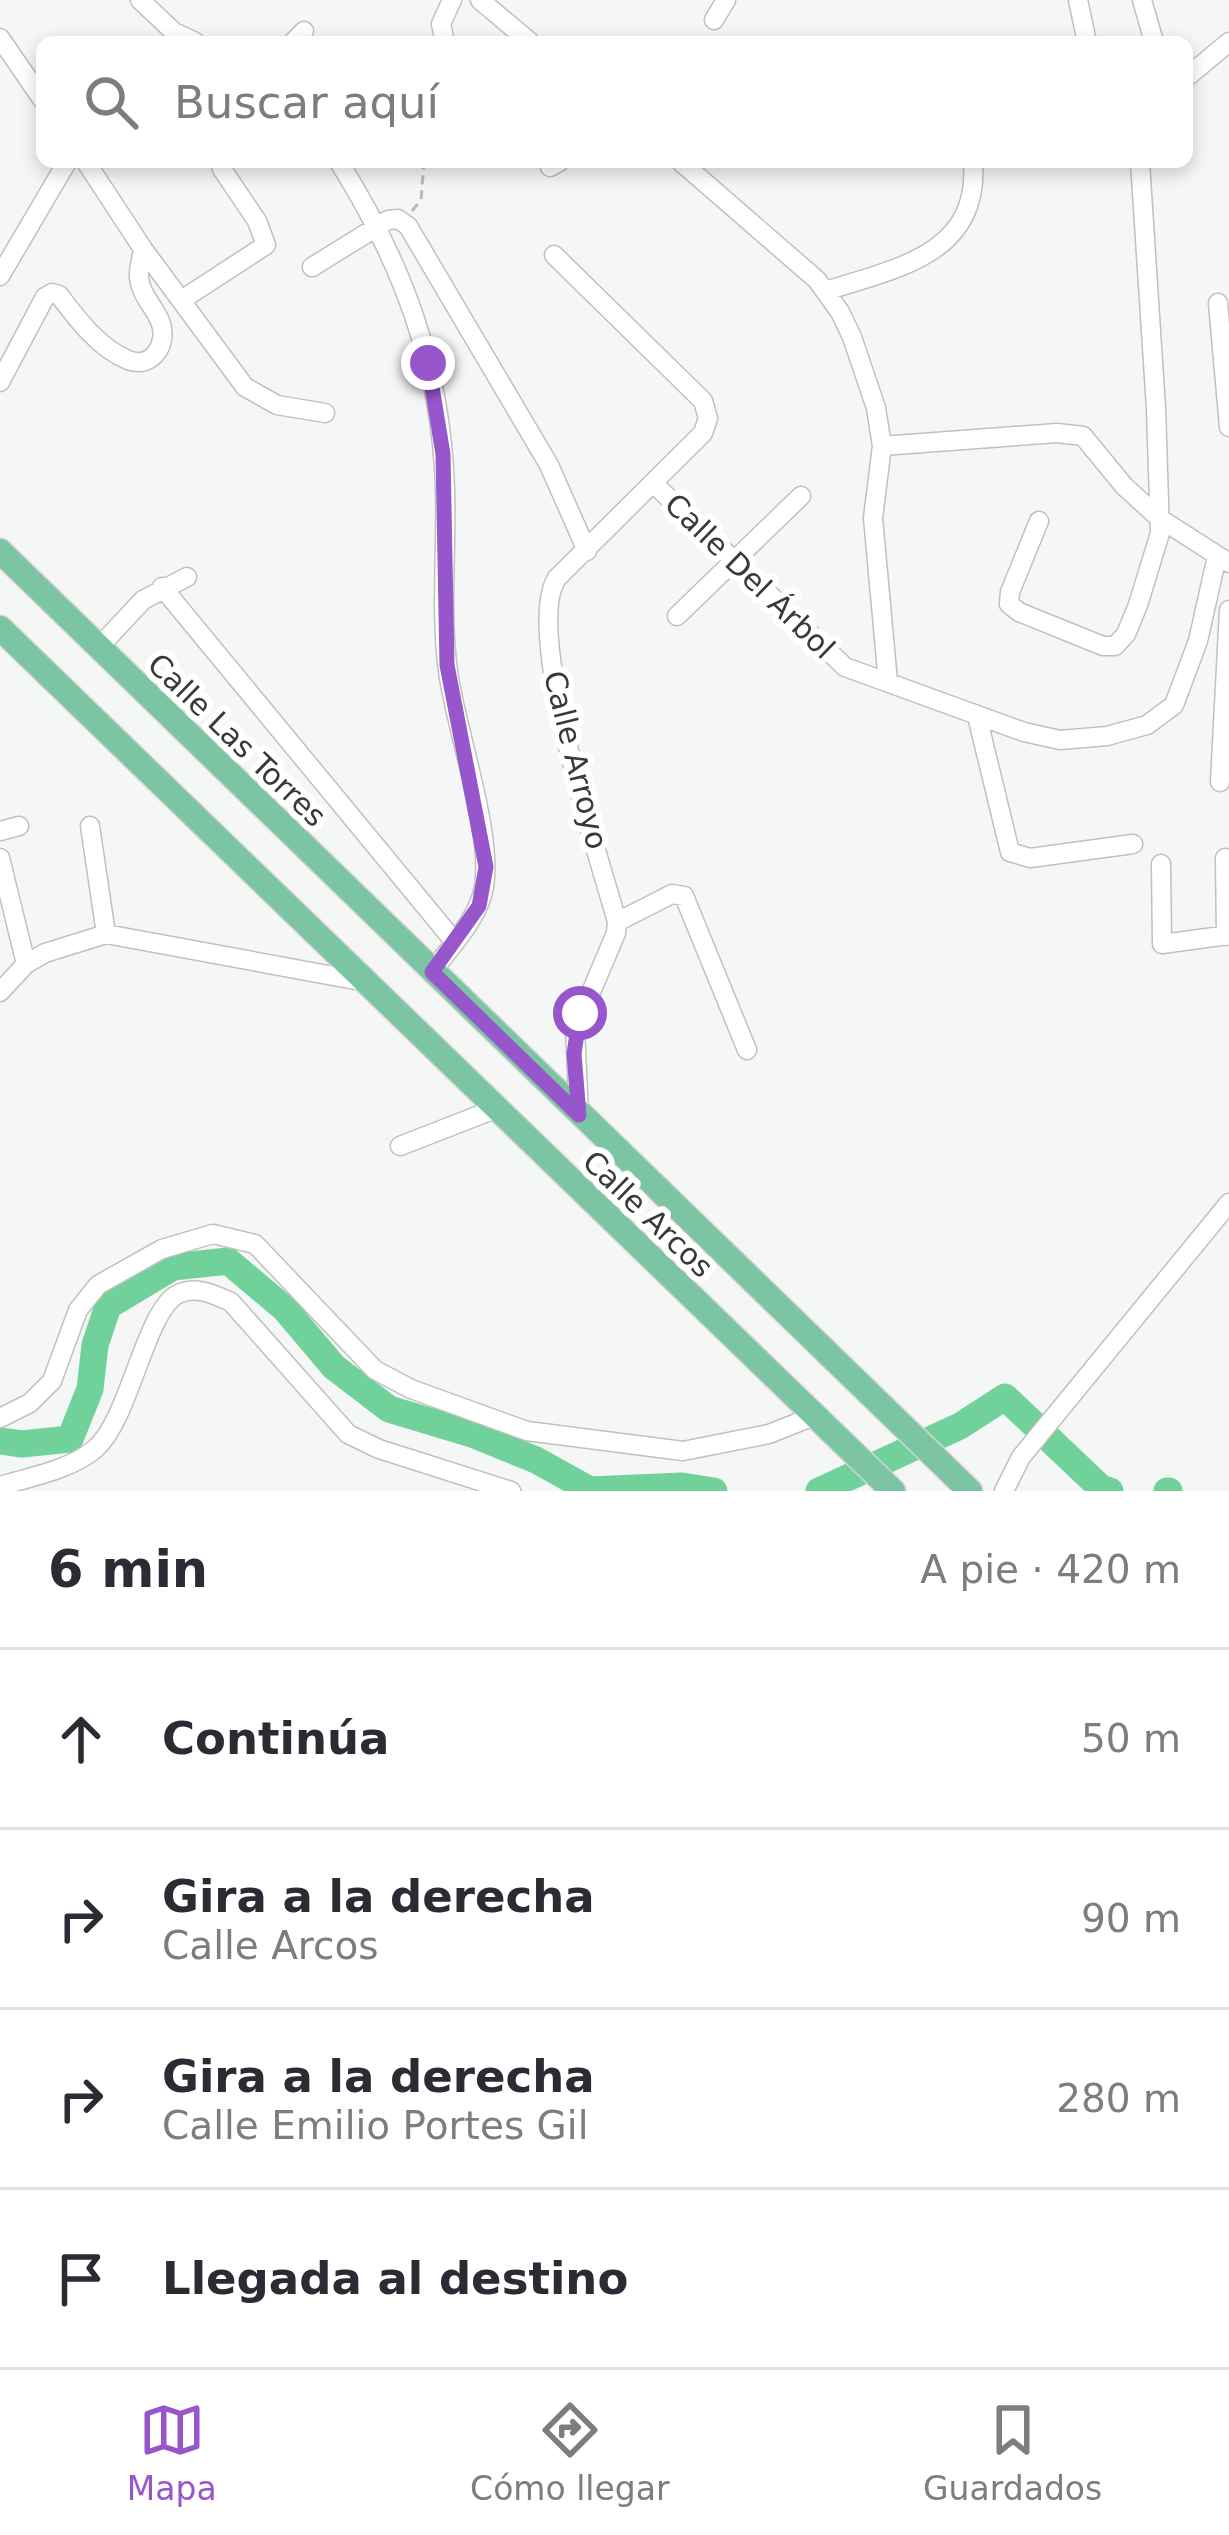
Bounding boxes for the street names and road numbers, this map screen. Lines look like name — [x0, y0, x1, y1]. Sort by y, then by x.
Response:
street label: Calle Del Árbol — [658, 486, 842, 666]
street label: Calle Las Torres — [141, 646, 333, 834]
street label: Calle Arroyo — [537, 667, 615, 853]
street label: Calle Arcos — [576, 1144, 720, 1284]

